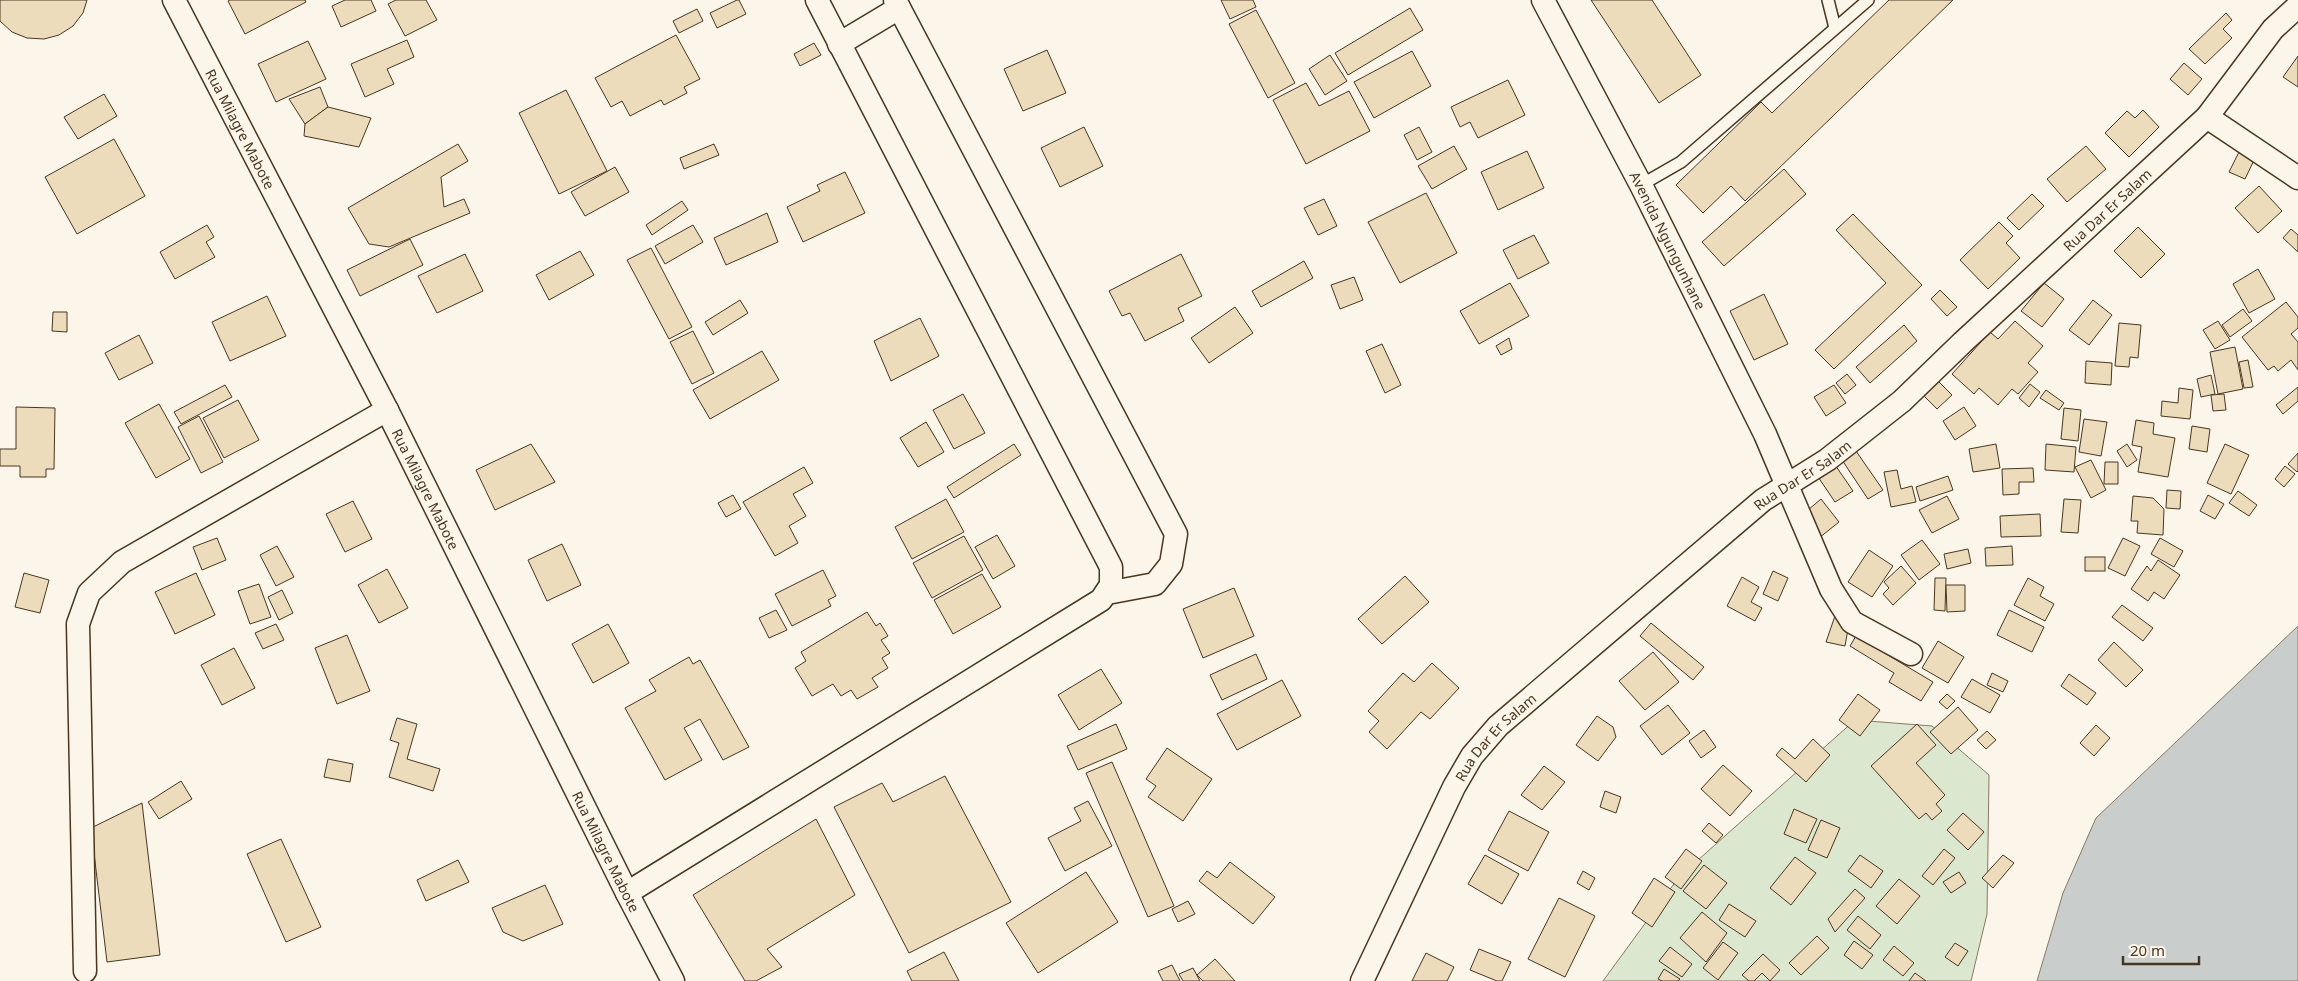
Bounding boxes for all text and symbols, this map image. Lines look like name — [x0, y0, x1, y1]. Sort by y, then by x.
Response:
street label: Rua Milagre Mabote — [202, 65, 280, 192]
street label: Rua Dar Er Salam — [2059, 164, 2155, 255]
street label: Avenida Ngungunhane — [1626, 168, 1711, 313]
street label: Rua Milagre Mabote — [388, 425, 464, 553]
street label: Rua Dar Er Salam — [1749, 435, 1855, 514]
street label: Rua Dar Er Salam — [1450, 689, 1540, 784]
street label: Rua Milagre Mabote — [568, 788, 645, 915]
scale bar — [2123, 934, 2199, 966]
text: 20 m — [2130, 940, 2165, 960]

